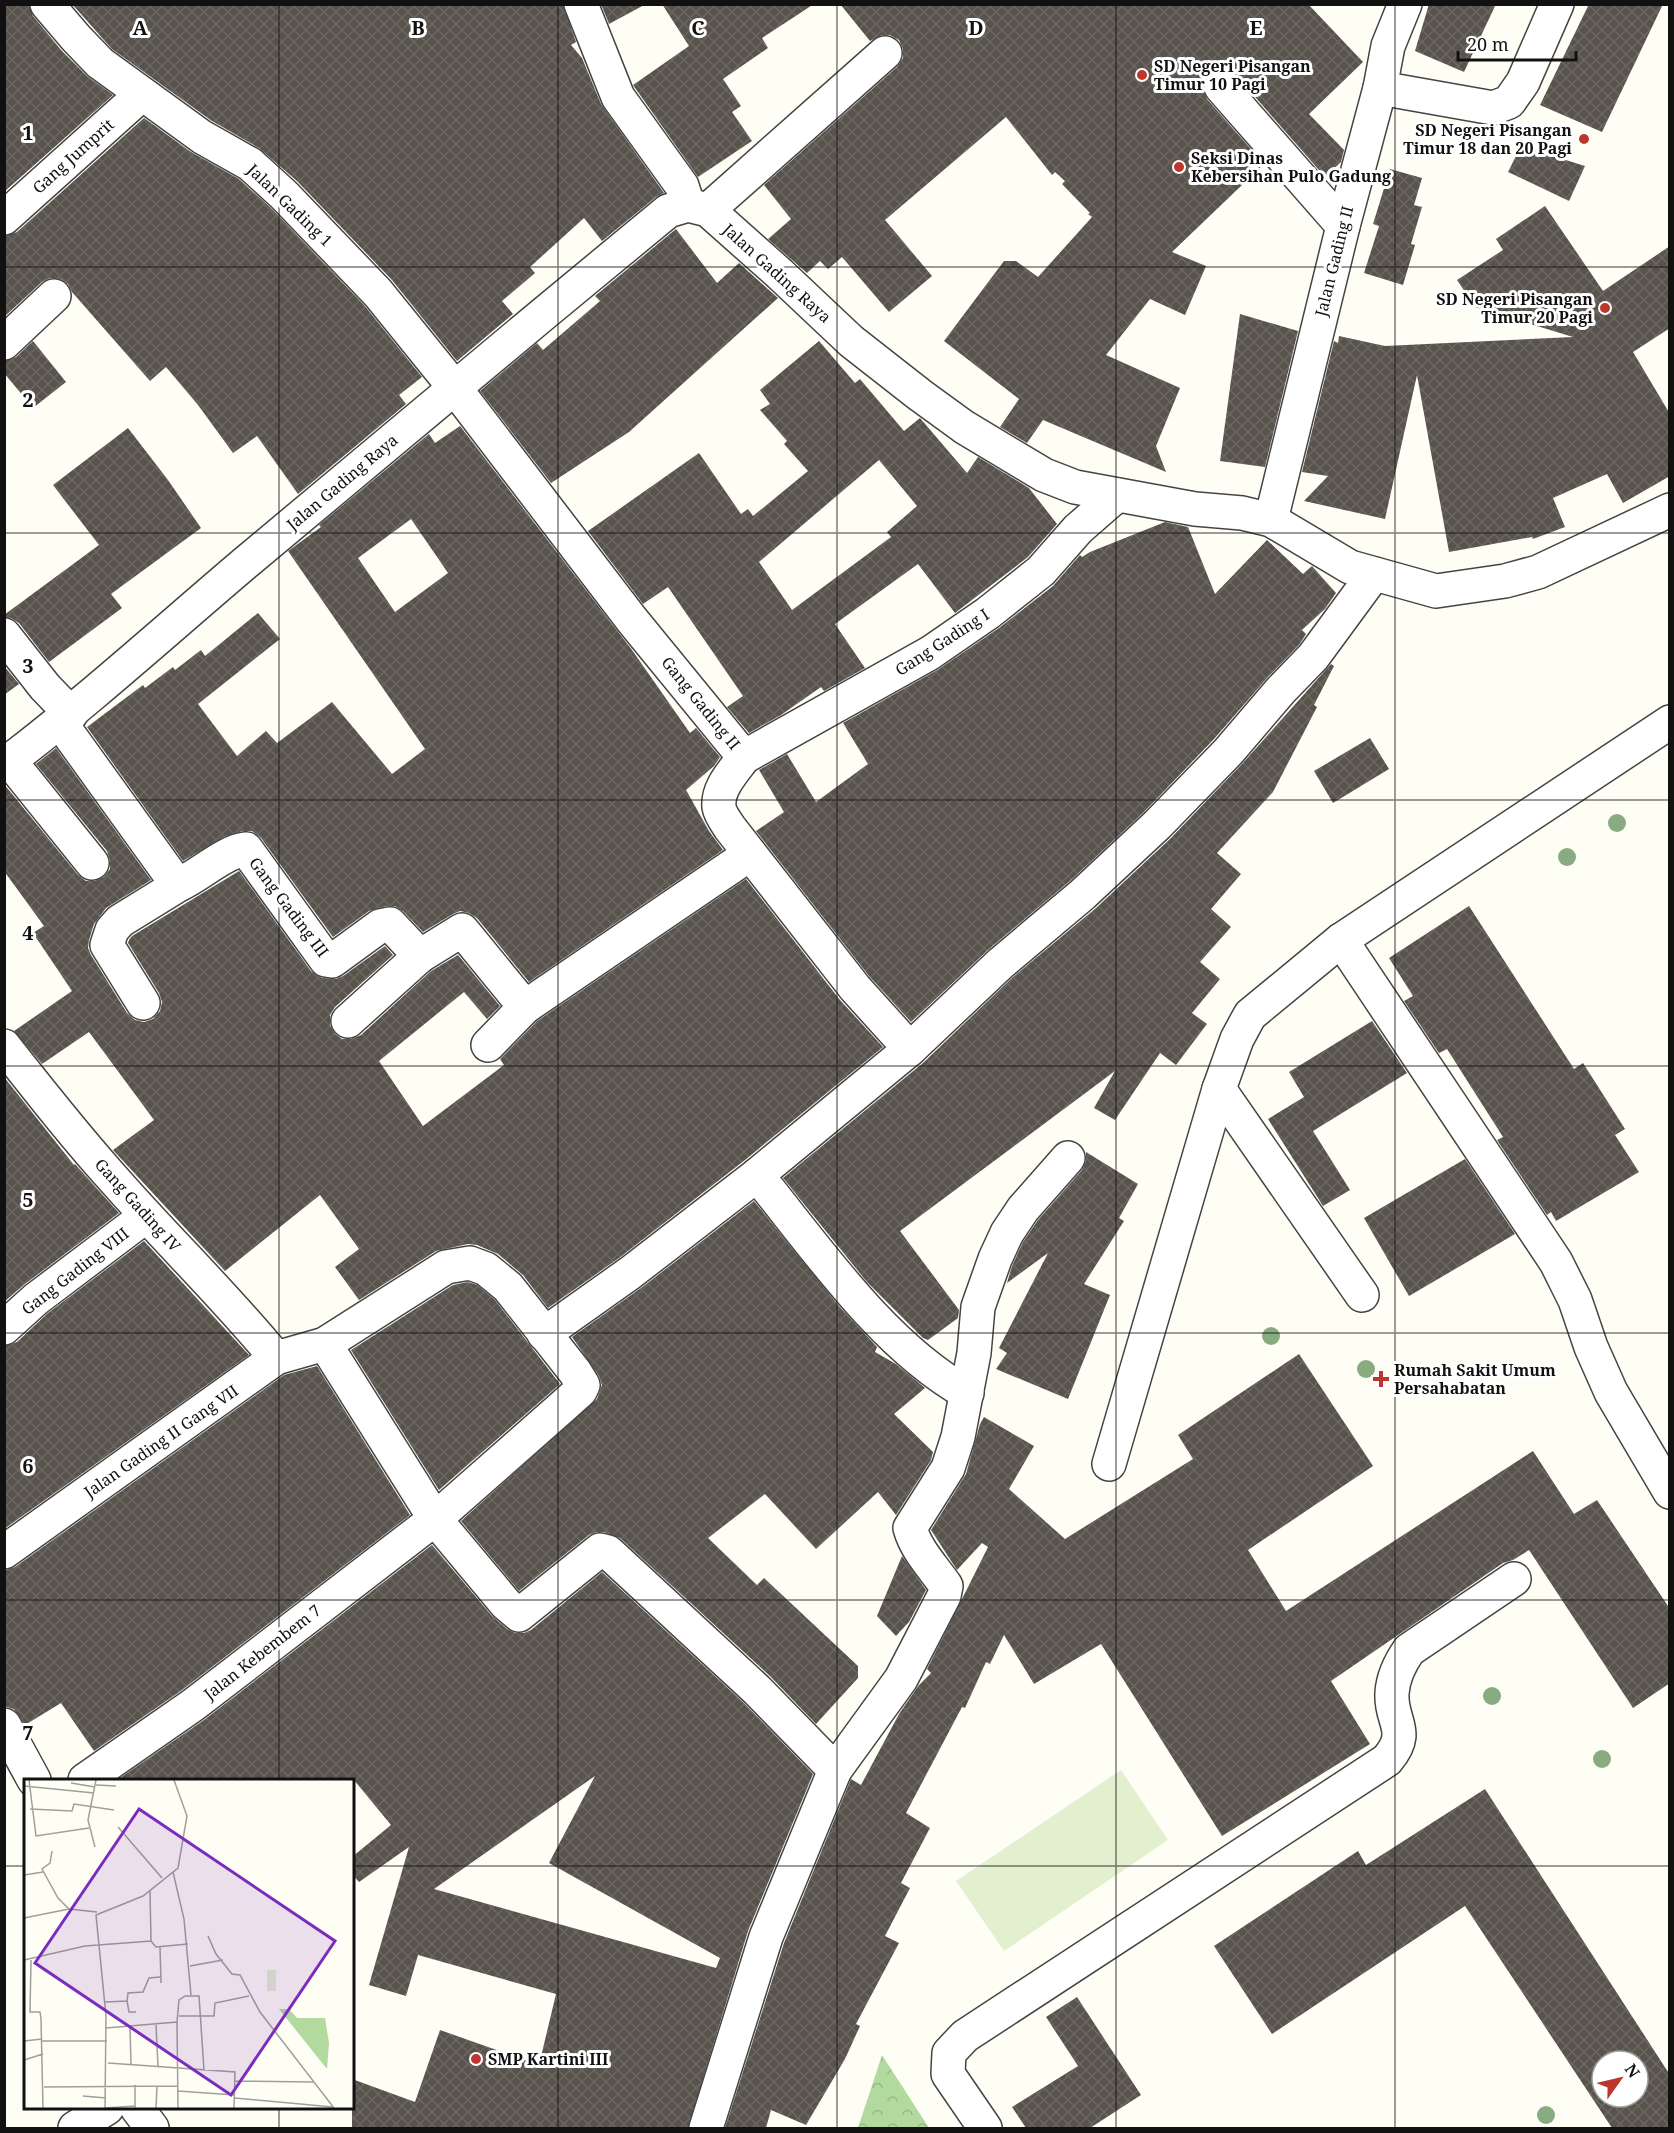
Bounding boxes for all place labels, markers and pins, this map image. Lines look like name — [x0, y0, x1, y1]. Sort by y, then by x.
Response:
place label: SD Negeri Pisangan Timur 10 Pagi — [1154, 55, 1311, 95]
marker: SD Negeri Pisangan Timur 10 Pagi — [1135, 68, 1149, 82]
place label: SD Negeri Pisangan Timur 18 dan 20 Pagi — [1403, 119, 1572, 159]
marker: SD Negeri Pisangan Timur 18 dan 20 Pagi — [1577, 132, 1591, 146]
place label: Seksi Dinas Kebersihan Pulo Gadung — [1191, 147, 1391, 187]
marker: Seksi Dinas Kebersihan Pulo Gadung — [1172, 160, 1186, 174]
place label: SD Negeri Pisangan Timur 20 Pagi — [1436, 288, 1593, 328]
marker: SD Negeri Pisangan Timur 20 Pagi — [1598, 301, 1612, 315]
place label: Rumah Sakit Umum Persahabatan — [1394, 1359, 1556, 1399]
marker: Rumah Sakit Umum Persahabatan — [1372, 1370, 1390, 1388]
place label: SMP Kartini III — [488, 2048, 608, 2070]
marker: SMP Kartini III — [469, 2052, 483, 2066]

